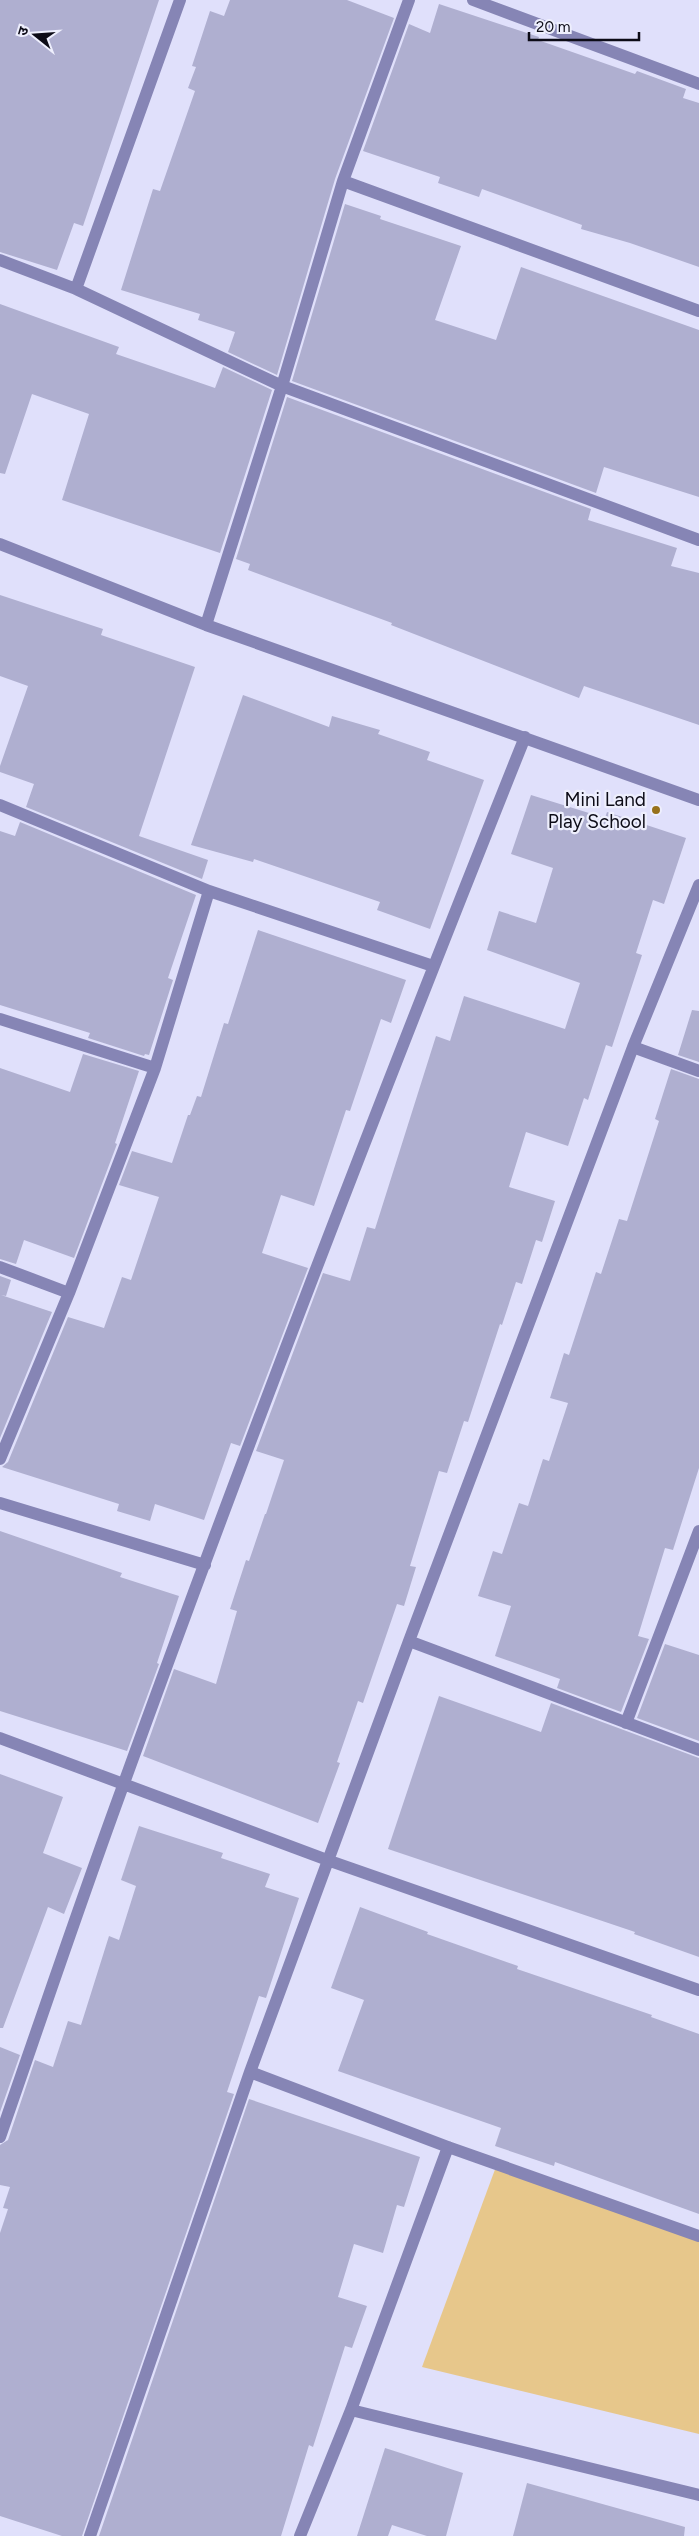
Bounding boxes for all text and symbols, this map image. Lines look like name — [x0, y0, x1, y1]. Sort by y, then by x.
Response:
north arrow — [10, 10, 60, 60]
scale bar — [529, 10, 639, 42]
text: 20 m — [536, 18, 570, 36]
text: उ — [14, 24, 33, 38]
place label: Mini Land Play School — [548, 788, 646, 833]
marker: Mini Land Play School — [650, 804, 662, 816]

